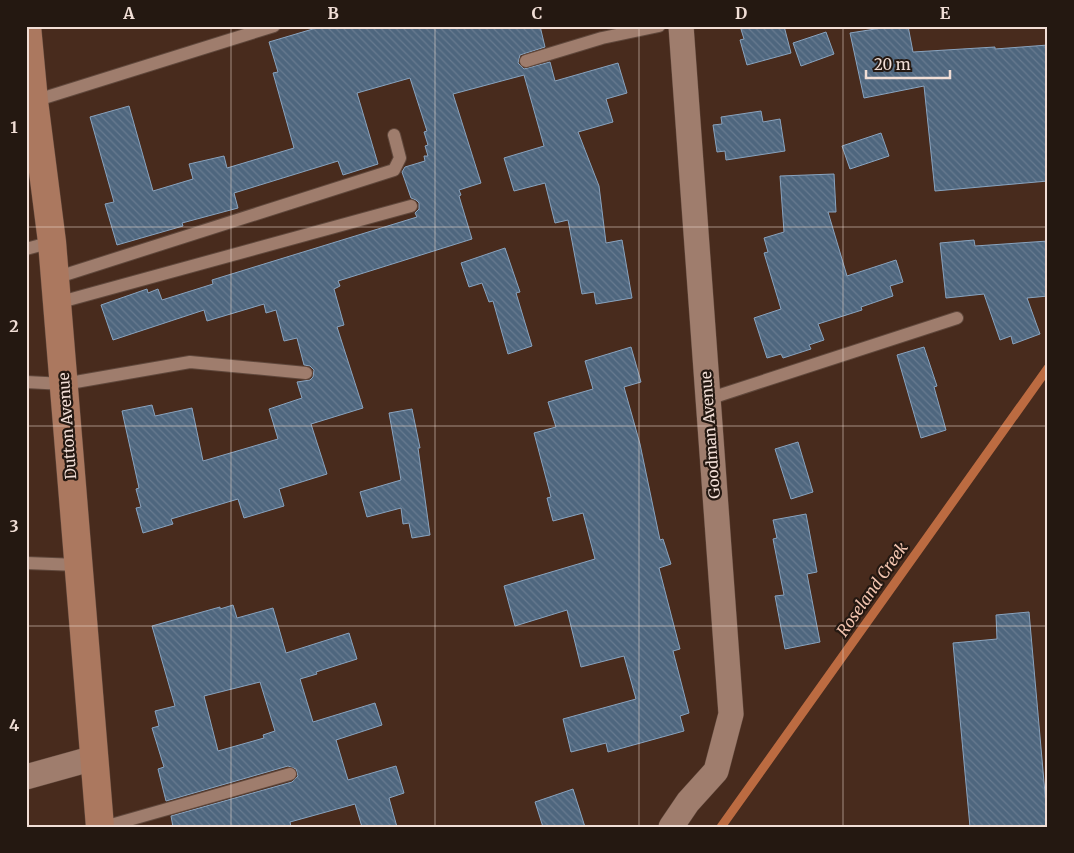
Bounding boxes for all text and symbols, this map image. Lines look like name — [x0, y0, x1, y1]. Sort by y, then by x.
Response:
text: A — [122, 3, 135, 23]
text: B — [327, 3, 339, 23]
text: C — [532, 3, 542, 23]
text: D — [735, 3, 747, 23]
text: E — [940, 3, 951, 23]
scale bar — [866, 48, 950, 80]
text: 20 m — [874, 55, 911, 74]
text: 1 — [10, 117, 18, 137]
text: 2 — [9, 316, 19, 336]
street label: Goodman Avenue — [696, 370, 724, 499]
street label: Dutton Avenue — [54, 372, 80, 480]
text: 3 — [9, 516, 19, 536]
water label: Roseland Creek — [832, 538, 912, 640]
text: 4 — [9, 715, 19, 735]

